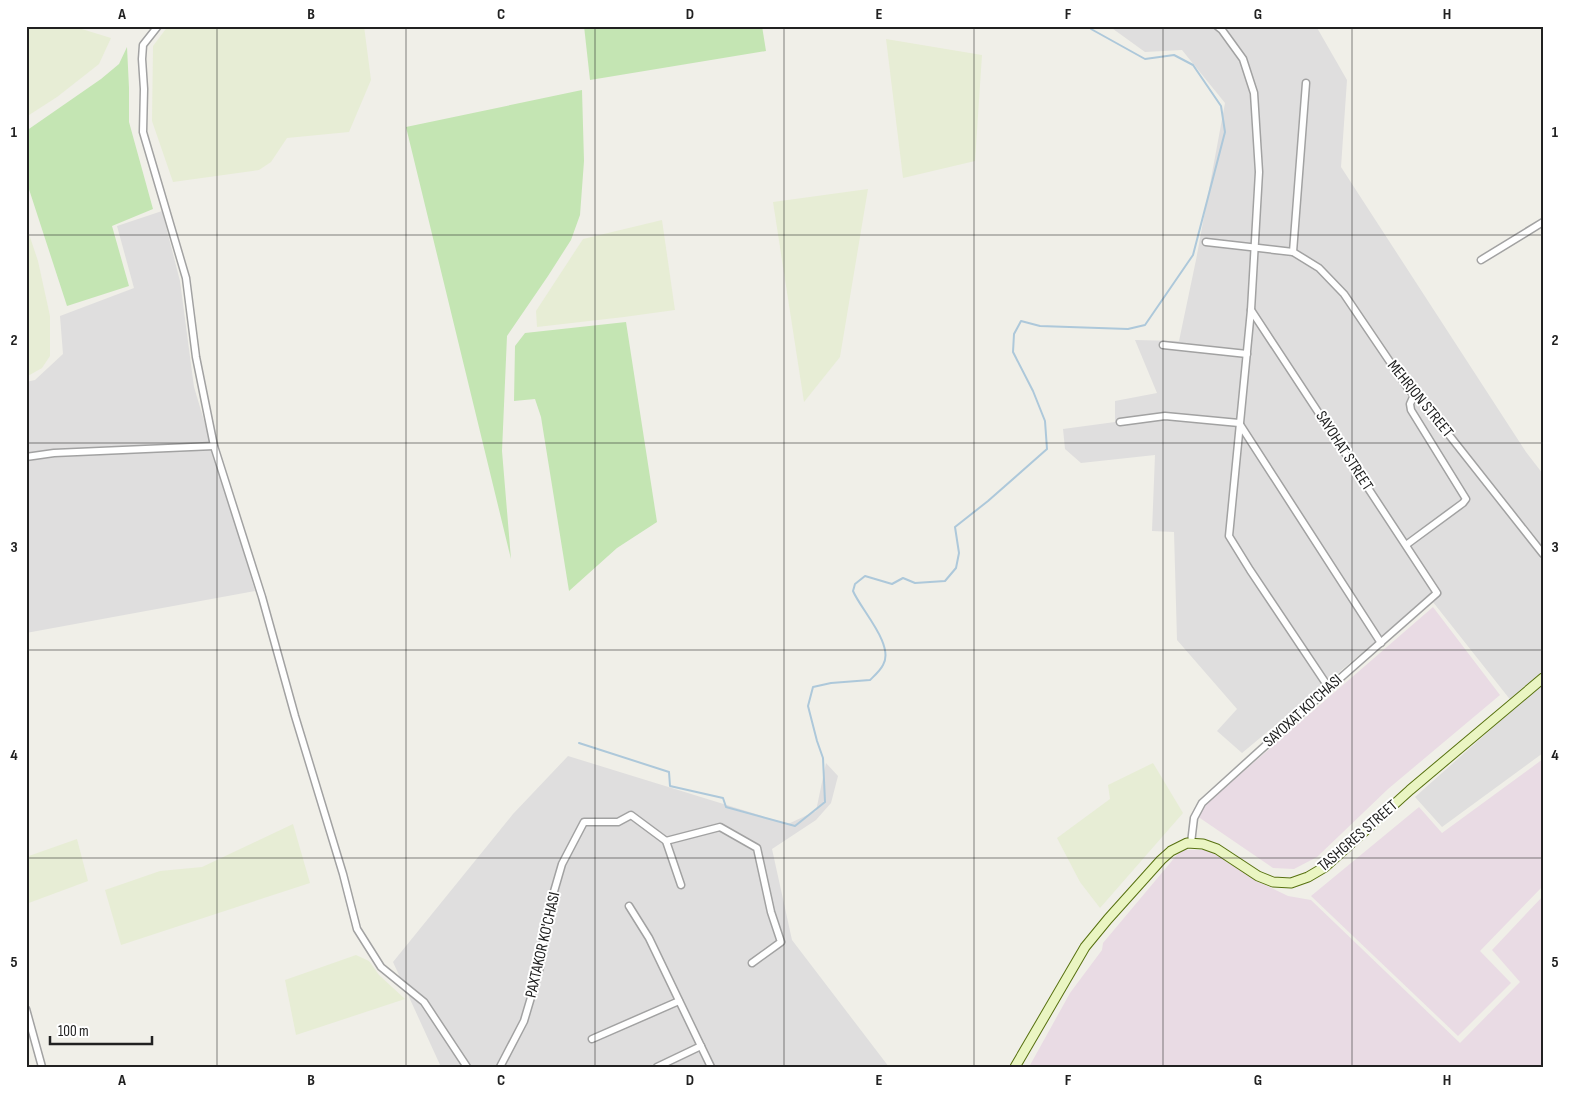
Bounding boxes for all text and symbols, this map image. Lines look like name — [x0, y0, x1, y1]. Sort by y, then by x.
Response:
text: A — [117, 5, 126, 24]
text: B — [307, 5, 315, 24]
text: C — [497, 5, 505, 24]
text: D — [686, 5, 694, 24]
text: E — [876, 5, 883, 24]
text: F — [1065, 5, 1072, 24]
text: G — [1254, 5, 1262, 24]
text: H — [1443, 5, 1451, 24]
text: 1 — [11, 123, 18, 142]
text: 1 — [1552, 123, 1559, 142]
text: 2 — [10, 331, 18, 350]
text: 2 — [1551, 331, 1559, 350]
street label: MEHRJON STREET — [1383, 357, 1457, 442]
street label: SAYOHAT STREET — [1311, 408, 1377, 495]
text: 3 — [10, 538, 18, 557]
text: 3 — [1551, 538, 1559, 557]
street label: SAYOXAT KO'CHASI — [1260, 671, 1346, 751]
text: 4 — [10, 746, 18, 765]
text: 4 — [1551, 746, 1559, 765]
street label: TASHGRES STREET — [1314, 796, 1402, 876]
street label: PAXTAKOR KO'CHASI — [522, 890, 564, 1000]
text: 5 — [10, 953, 18, 972]
text: 5 — [1551, 953, 1559, 972]
scale bar — [50, 1013, 152, 1045]
text: 100 m — [58, 1022, 89, 1041]
text: A — [117, 1071, 126, 1090]
text: B — [307, 1071, 315, 1090]
text: C — [497, 1071, 505, 1090]
text: D — [686, 1071, 694, 1090]
text: E — [876, 1071, 883, 1090]
text: F — [1065, 1071, 1072, 1090]
text: G — [1254, 1071, 1262, 1090]
text: H — [1443, 1071, 1451, 1090]

